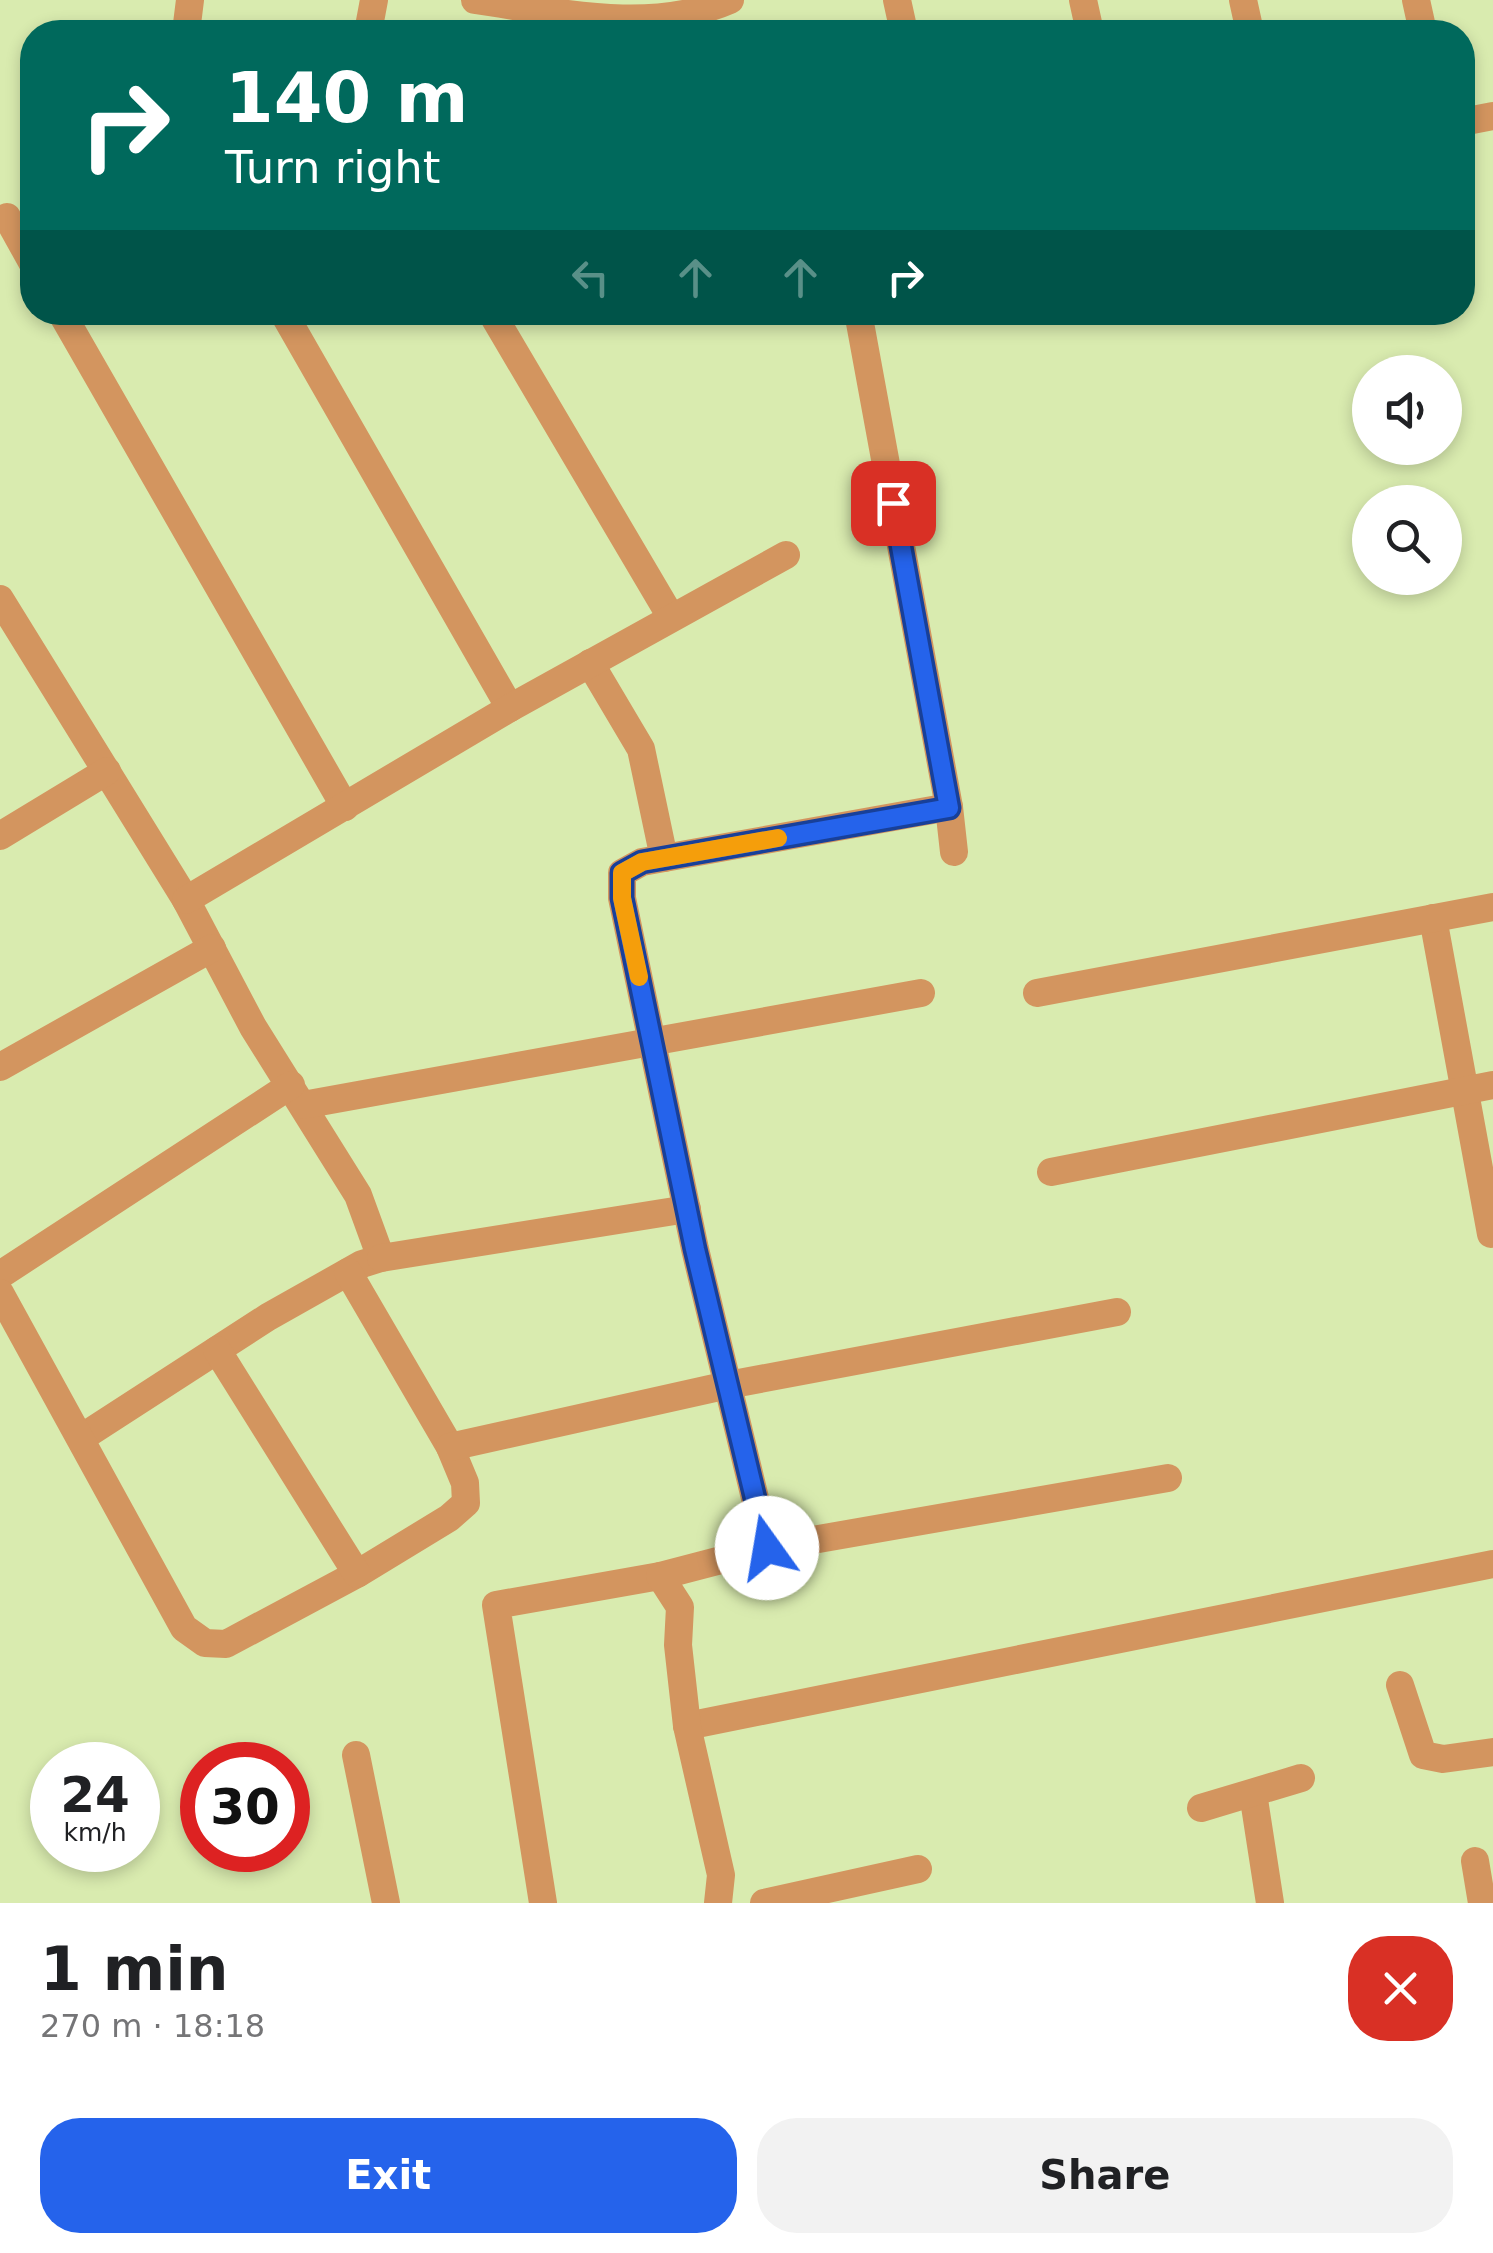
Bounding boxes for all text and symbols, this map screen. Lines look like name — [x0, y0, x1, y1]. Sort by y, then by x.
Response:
text: 140 m — [225, 57, 468, 139]
icon: right — [60, 60, 190, 190]
text: Turn right — [225, 141, 440, 194]
icon: left — [563, 250, 618, 305]
icon: ahead — [668, 250, 723, 305]
icon: ahead — [773, 250, 828, 305]
icon: right — [878, 250, 933, 305]
map controls — [1352, 355, 1462, 595]
button: sound — [1352, 355, 1462, 465]
pin — [851, 461, 936, 546]
icon: arrive — [866, 476, 921, 531]
button: search — [1352, 485, 1462, 595]
position arrow — [715, 1496, 819, 1600]
speed limit sign: 30 — [180, 1742, 310, 1872]
text: 24 — [60, 1766, 130, 1824]
text: km/h — [63, 1818, 127, 1847]
text: 1 min — [40, 1934, 228, 2004]
button: close — [1348, 1936, 1453, 2041]
text: 270 m · 18:18 — [40, 2007, 265, 2045]
button: Exit — [40, 2118, 737, 2233]
button: Share — [757, 2118, 1453, 2233]

